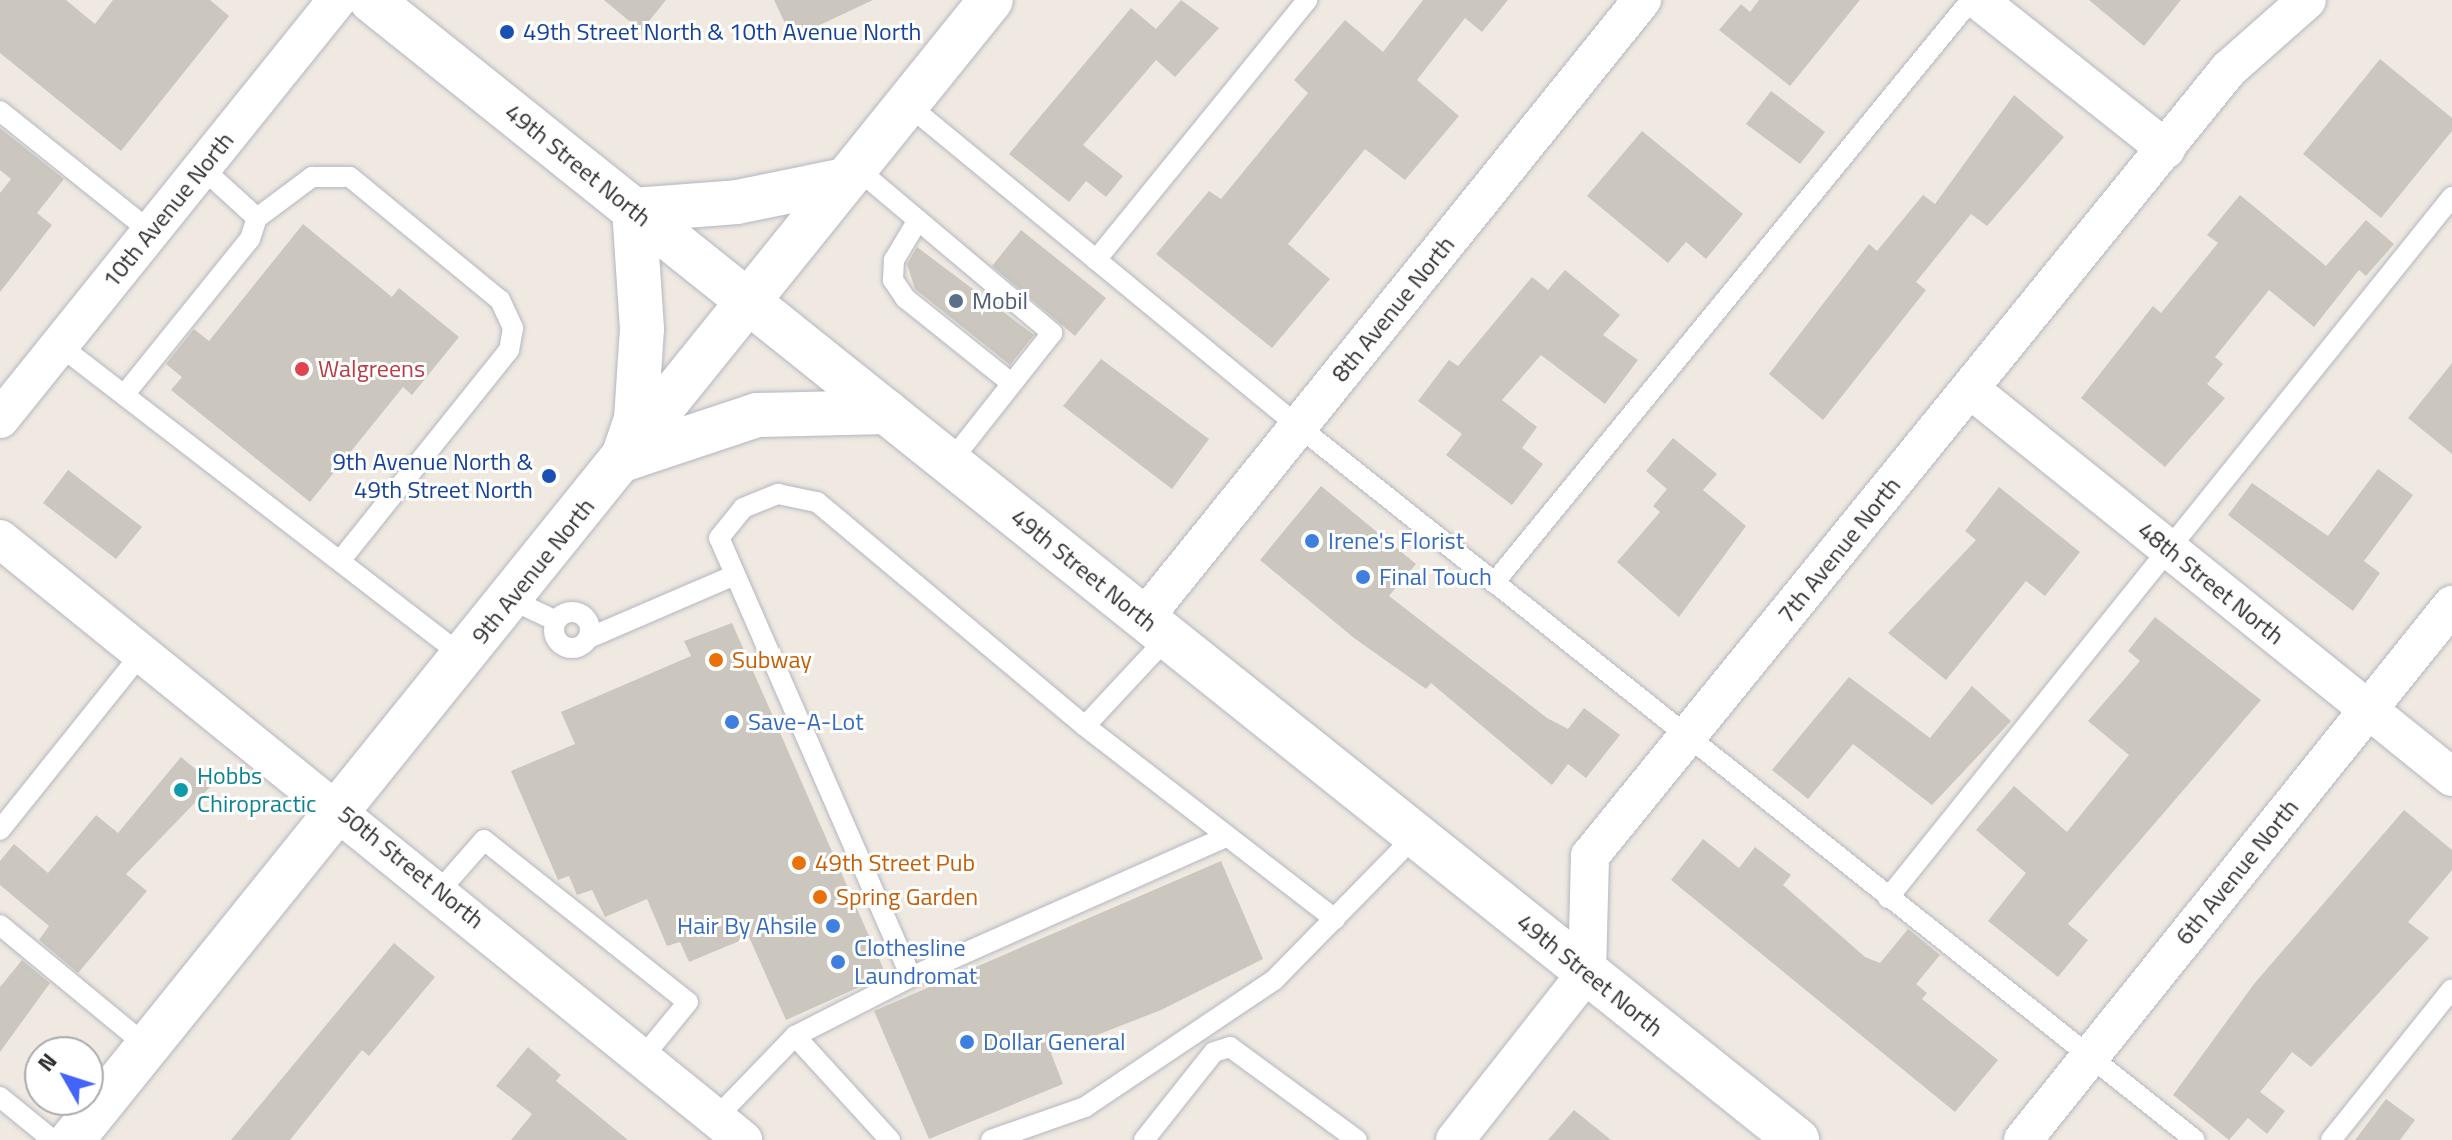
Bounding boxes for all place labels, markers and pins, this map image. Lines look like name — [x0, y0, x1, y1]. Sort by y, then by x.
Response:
place label: 49th Street North & 10th Avenue North — [523, 18, 921, 46]
marker: 49th Street North & 10th Avenue North — [498, 23, 516, 41]
place label: Mobil — [972, 287, 1028, 315]
marker: Mobil — [947, 292, 965, 310]
place label: Walgreens — [318, 355, 425, 383]
marker: Walgreens — [293, 360, 311, 378]
place label: 9th Avenue North & 49th Street North — [332, 448, 533, 504]
marker: 9th Avenue North & 49th Street North — [540, 467, 558, 485]
place label: Irene's Florist — [1328, 527, 1464, 555]
marker: Irene's Florist — [1303, 532, 1321, 550]
place label: Final Touch — [1379, 563, 1492, 591]
marker: Final Touch — [1354, 568, 1372, 586]
place label: Subway — [732, 646, 812, 674]
marker: Subway — [707, 651, 725, 669]
place label: Save-A-Lot — [748, 708, 864, 736]
marker: Save-A-Lot — [723, 713, 741, 731]
place label: Hobbs Chiropractic — [197, 762, 317, 818]
marker: Hobbs Chiropractic — [172, 781, 190, 799]
place label: 49th Street Pub — [815, 849, 975, 877]
marker: 49th Street Pub — [790, 854, 808, 872]
place label: Spring Garden — [836, 883, 978, 911]
marker: Spring Garden — [811, 888, 829, 906]
place label: Hair By Ahsile — [677, 912, 817, 940]
marker: Hair By Ahsile — [824, 917, 842, 935]
place label: Clothesline Laundromat — [854, 934, 977, 990]
marker: Clothesline Laundromat — [829, 953, 847, 971]
place label: Dollar General — [983, 1028, 1126, 1056]
marker: Dollar General — [958, 1033, 976, 1051]

